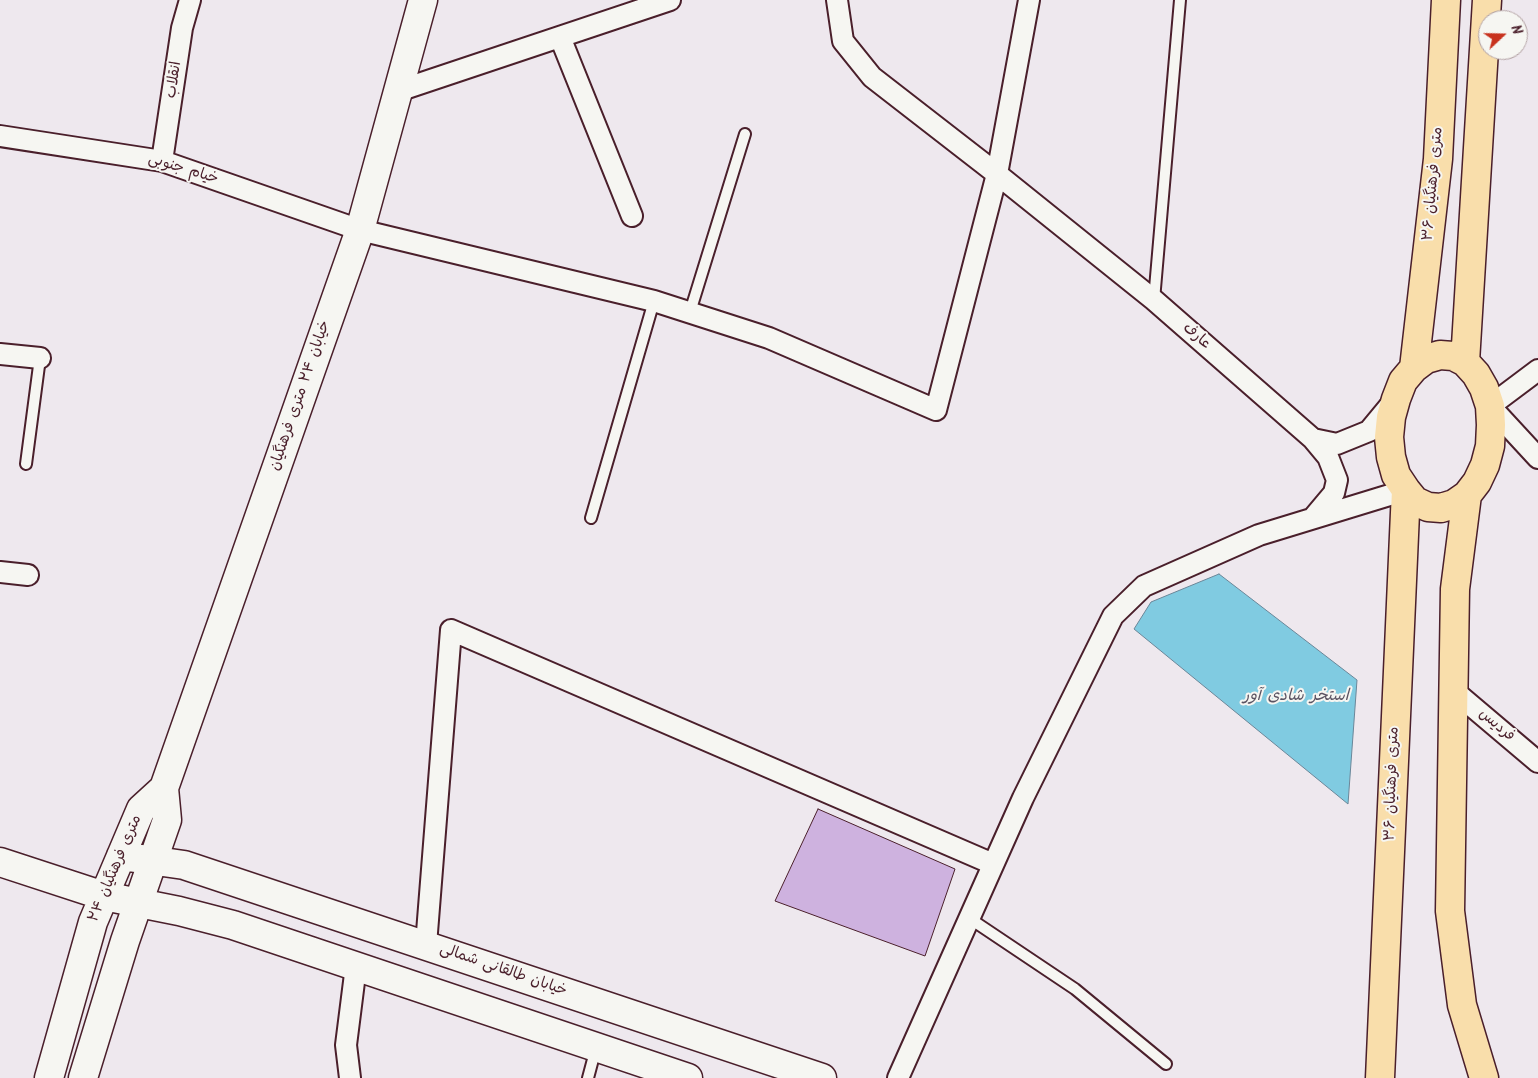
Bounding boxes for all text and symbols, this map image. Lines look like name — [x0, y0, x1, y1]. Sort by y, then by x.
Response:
north arrow — [1478, 10, 1528, 60]
text: N — [1504, 22, 1528, 38]
street label: انقلاب — [163, 60, 187, 100]
street label: ۳۶ متری فرهنگیان — [1420, 126, 1448, 242]
street label: خیام جنوبی — [146, 151, 220, 189]
street label: خیابان ۲۴ متری فرهنگیان — [267, 319, 335, 473]
street label: عارف — [1178, 320, 1214, 354]
water label: استخر شادی آور — [1243, 687, 1349, 707]
street label: فردیس — [1474, 706, 1518, 746]
street label: ۳۶ متری فرهنگیان — [1382, 726, 1404, 842]
street label: ۲۴ متری فرهنگیان — [85, 813, 147, 925]
street label: خیابان طالقانی شمالی — [437, 941, 569, 1001]

